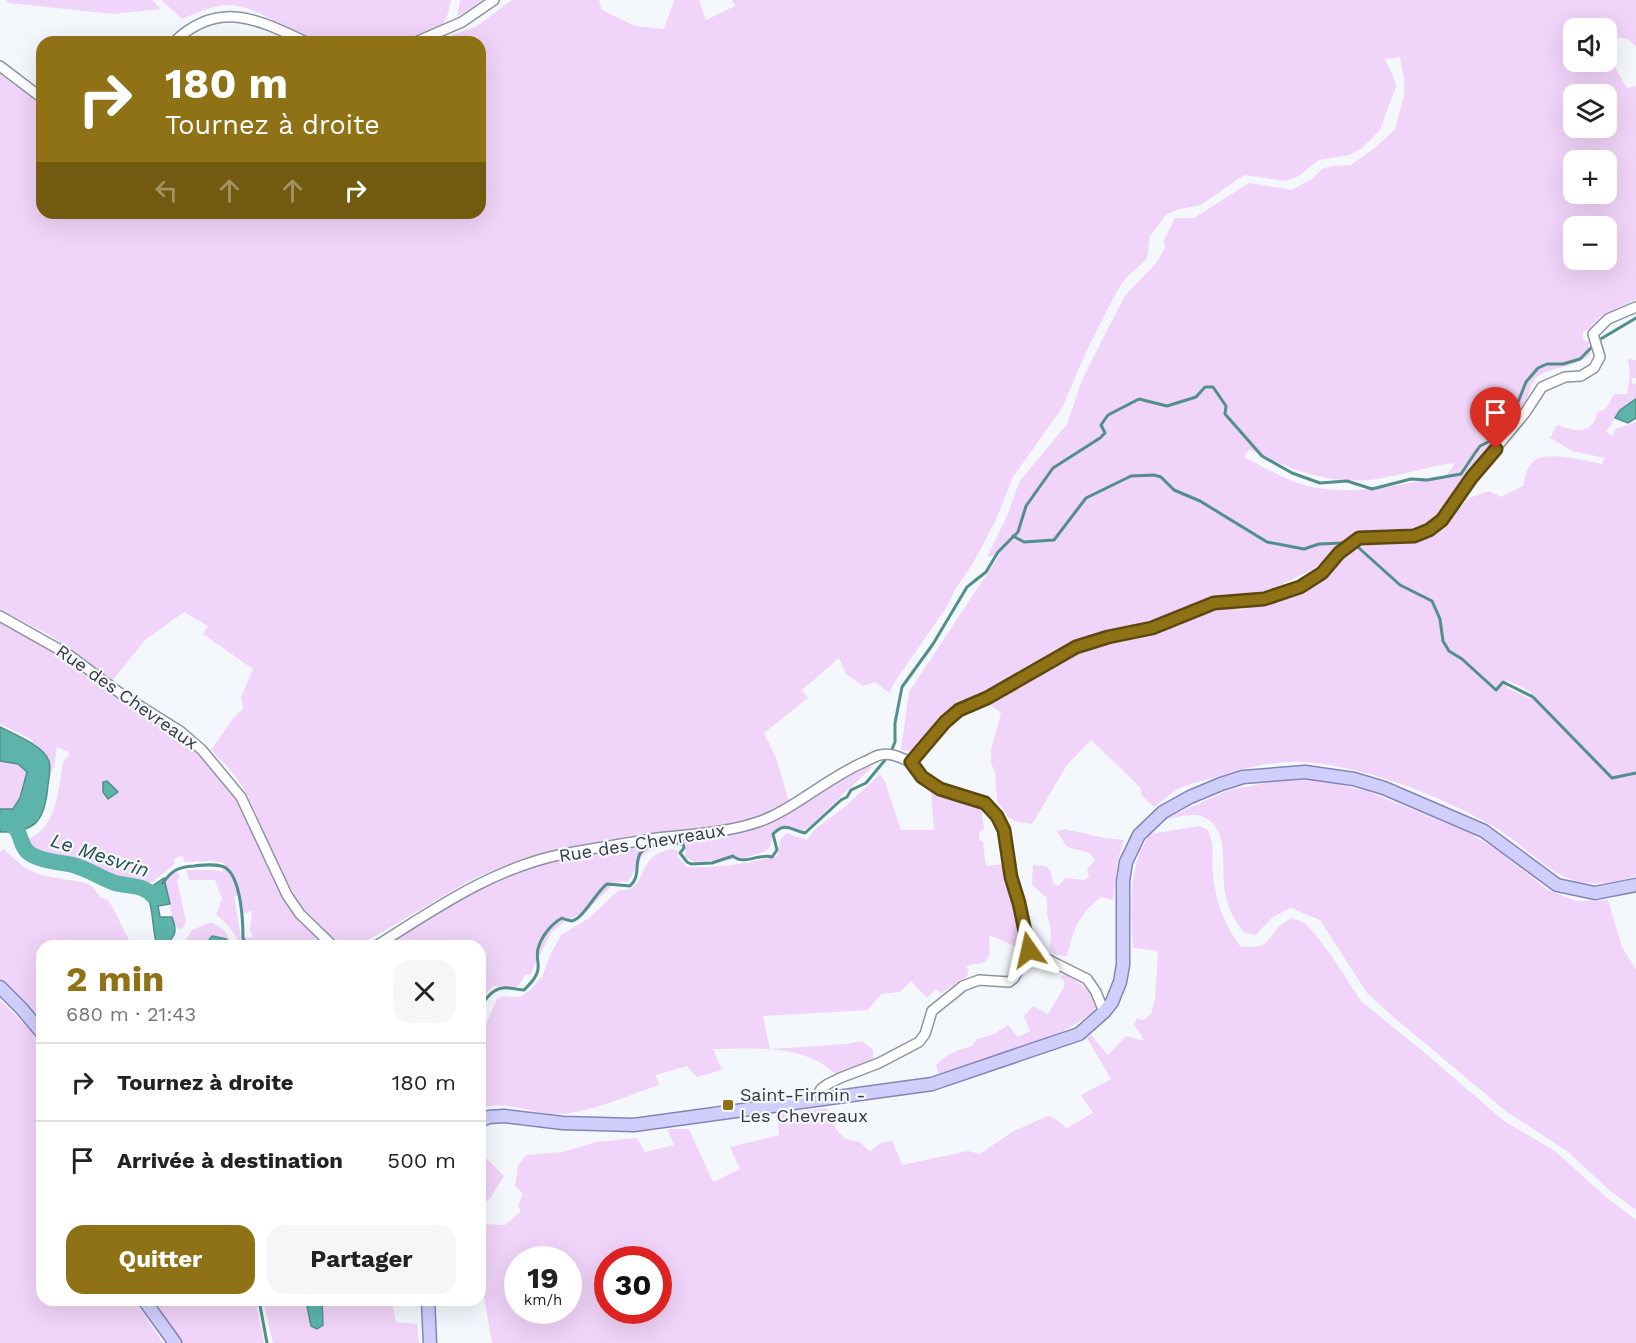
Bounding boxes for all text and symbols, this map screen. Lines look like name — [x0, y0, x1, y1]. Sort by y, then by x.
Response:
map controls — [1563, 18, 1617, 270]
button: sound — [1563, 18, 1617, 72]
text: 180 m — [165, 59, 288, 108]
icon: right — [66, 60, 144, 138]
button: layers — [1563, 84, 1617, 138]
text: Tournez à droite — [165, 109, 380, 141]
button: + — [1563, 150, 1617, 204]
icon: left — [150, 174, 183, 207]
icon: ahead — [213, 174, 246, 207]
icon: ahead — [276, 174, 309, 207]
icon: right — [339, 174, 372, 207]
button: − — [1563, 216, 1617, 270]
pin — [1470, 387, 1521, 449]
icon: arrive — [1479, 396, 1512, 429]
street label: Rue des Chevreaux — [52, 640, 202, 753]
street label: Rue des Chevreaux — [557, 819, 727, 866]
water label: Le Mesvrin — [48, 828, 152, 882]
position arrow — [997, 918, 1061, 982]
text: 2 min — [66, 958, 164, 1000]
button: close — [393, 960, 456, 1023]
text: 680 m · 21:43 — [66, 1002, 196, 1026]
icon: right — [66, 1066, 99, 1099]
text: Tournez à droite — [117, 1070, 294, 1095]
text: 180 m — [392, 1070, 456, 1095]
place label: Saint-Firmin - Les Chevreaux — [740, 1084, 868, 1126]
marker: Saint-Firmin - Les Chevreaux — [721, 1098, 735, 1112]
icon: arrive — [66, 1144, 99, 1177]
text: Arrivée à destination — [117, 1148, 343, 1173]
text: 500 m — [387, 1148, 456, 1173]
button: Quitter — [66, 1225, 255, 1294]
button: Partager — [267, 1225, 456, 1294]
speed limit sign: 30 — [594, 1246, 672, 1324]
text: 19 — [527, 1260, 559, 1295]
text: km/h — [524, 1291, 562, 1309]

